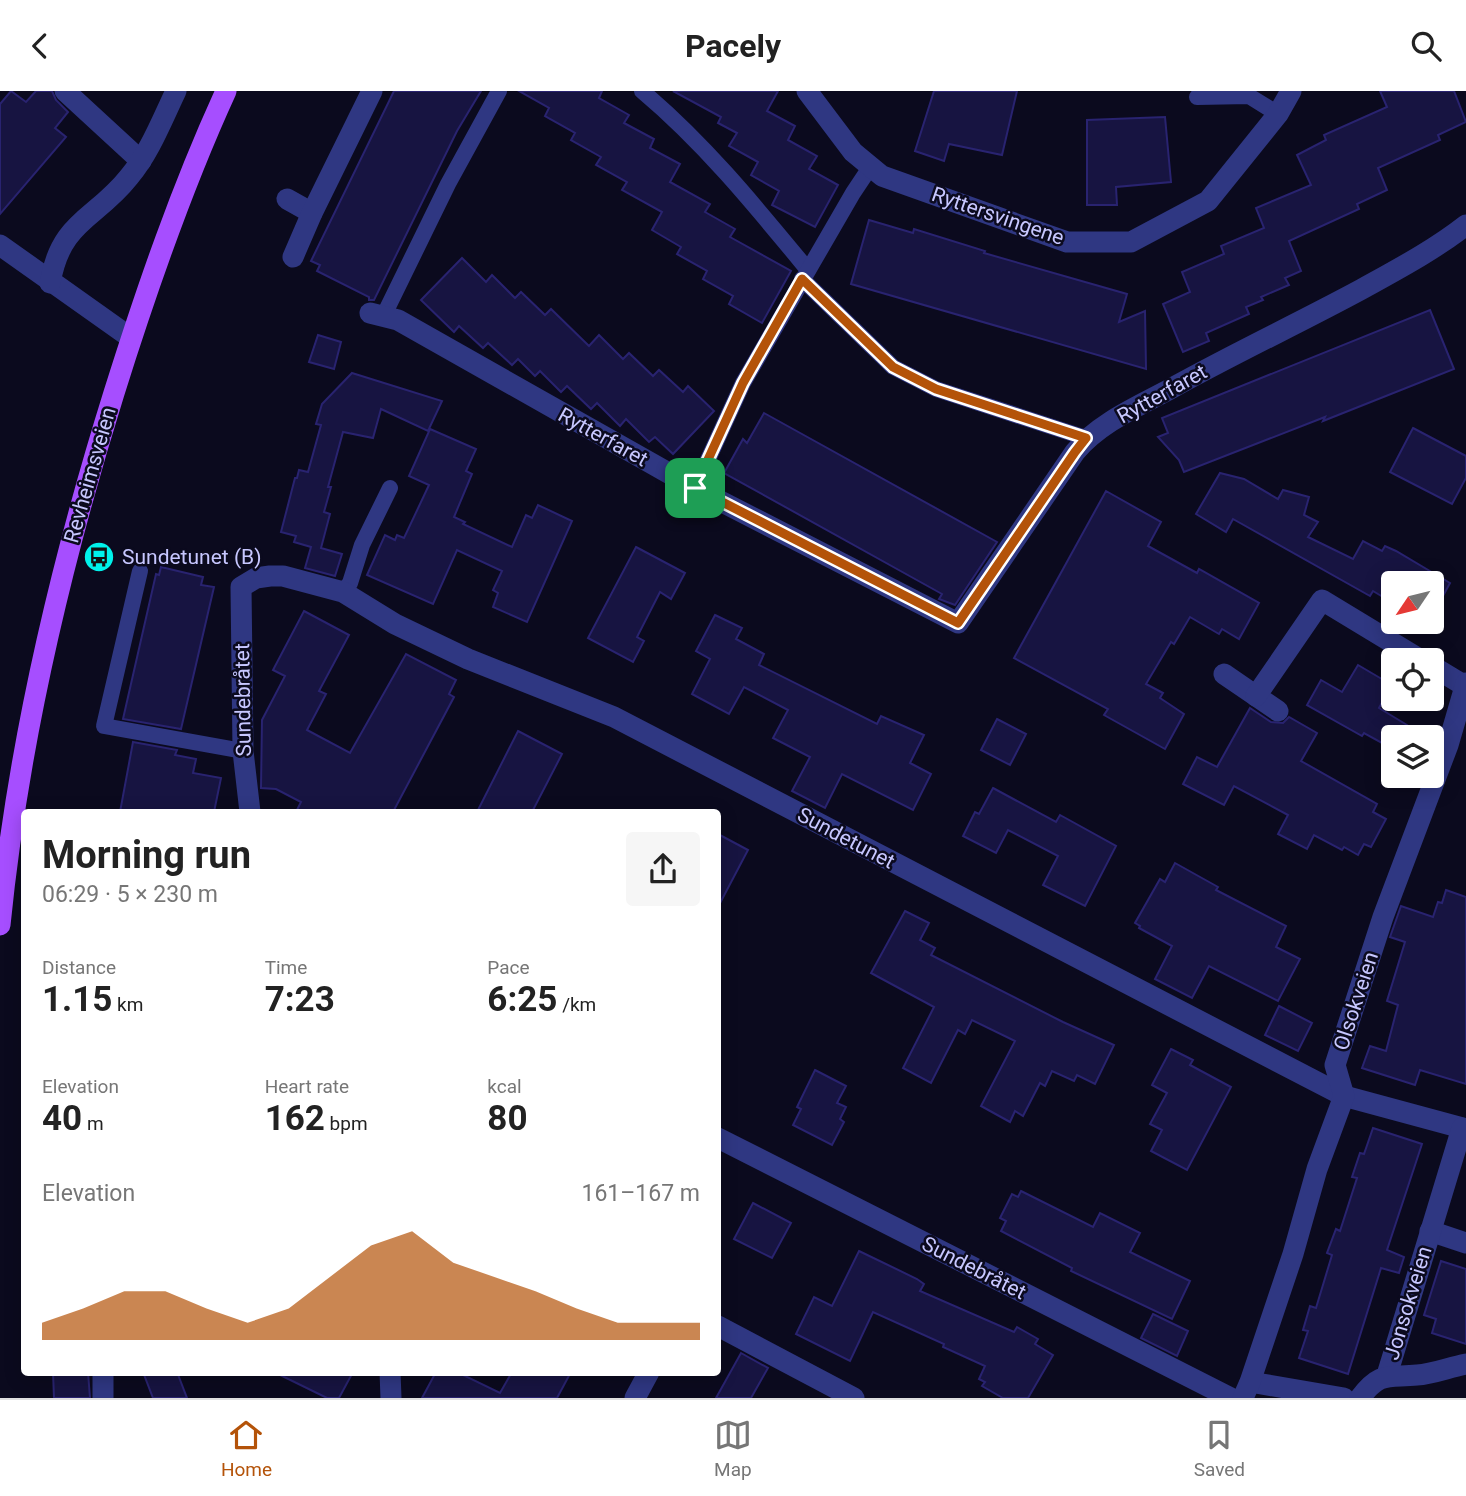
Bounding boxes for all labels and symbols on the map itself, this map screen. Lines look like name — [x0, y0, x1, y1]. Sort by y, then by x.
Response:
street label: Ryttersvingene — [929, 182, 1067, 250]
street label: Rytterfaret — [1113, 360, 1211, 428]
street label: Rytterfaret — [554, 403, 652, 471]
street label: Revheimsveien — [59, 404, 121, 546]
pin — [665, 458, 725, 518]
bus stop icon: Sundetunet (B) — [82, 540, 116, 574]
place label: Sundetunet (B) — [122, 545, 261, 569]
north arrow — [1381, 571, 1444, 633]
street label: Sundebråtet — [230, 643, 256, 757]
street label: Sundetunet — [793, 802, 899, 874]
street label: Olsokveien — [1329, 949, 1383, 1053]
street label: Sundebråtet — [918, 1232, 1030, 1304]
street label: Jonsokveien — [1379, 1243, 1437, 1363]

